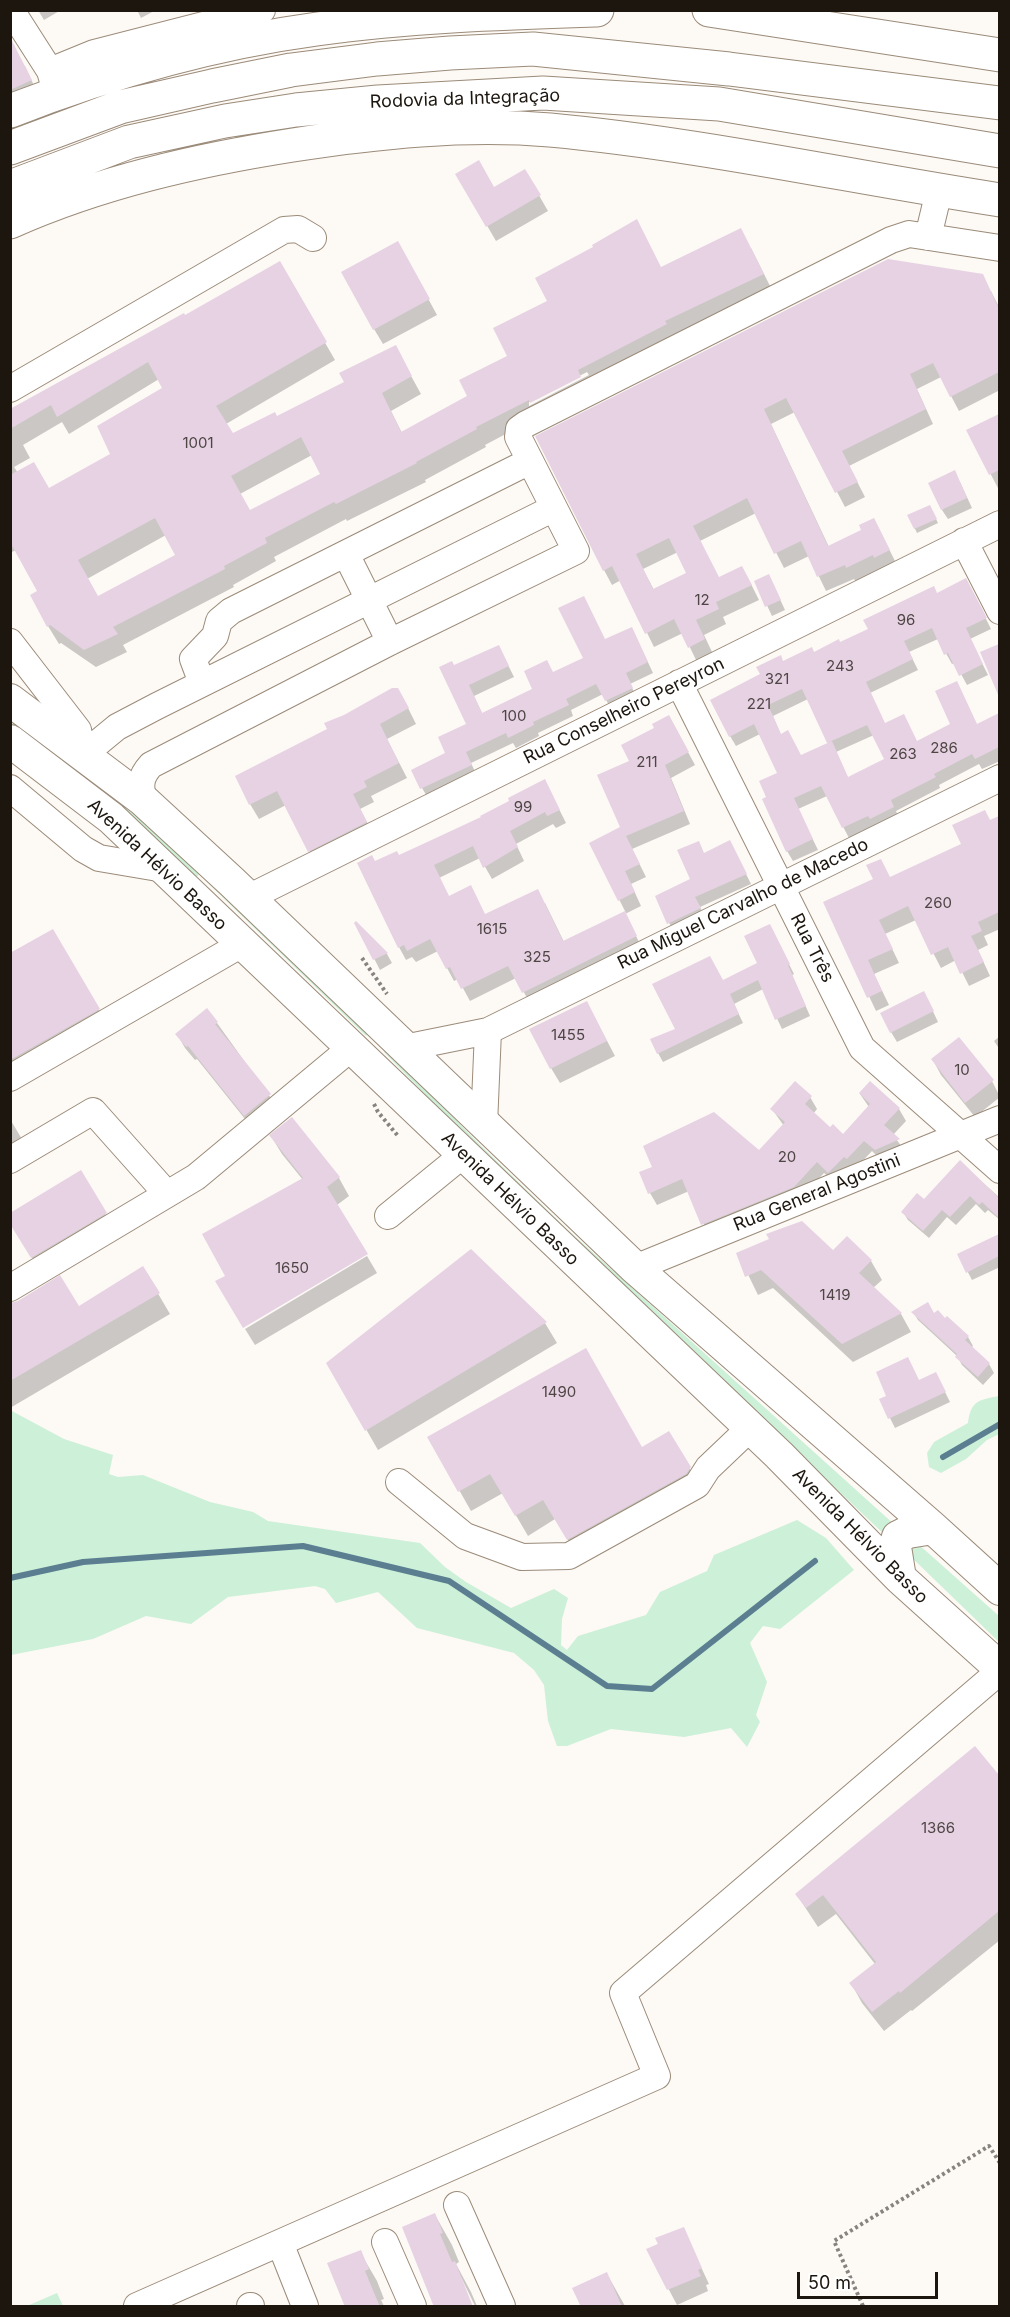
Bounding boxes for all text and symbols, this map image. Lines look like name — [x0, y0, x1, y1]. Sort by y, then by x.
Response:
street label: Rodovia da Integração — [369, 85, 561, 113]
house number: 1001 — [182, 434, 214, 452]
house number: 12 — [694, 591, 710, 609]
house number: 96 — [897, 611, 915, 629]
street label: Rua Conselheiro Pereyron — [520, 653, 728, 769]
house number: 243 — [826, 657, 854, 675]
house number: 321 — [765, 670, 789, 688]
house number: 221 — [747, 695, 771, 713]
house number: 100 — [501, 707, 527, 725]
house number: 286 — [930, 739, 958, 757]
house number: 263 — [889, 745, 917, 763]
house number: 211 — [636, 753, 658, 771]
street label: Avenida Hélvio Basso — [83, 795, 231, 935]
house number: 99 — [514, 798, 532, 816]
street label: Rua Miguel Carvalho de Macedo — [614, 834, 872, 974]
house number: 260 — [924, 894, 952, 912]
street label: Rua Três — [785, 910, 839, 986]
house number: 1615 — [477, 920, 507, 938]
house number: 325 — [523, 948, 551, 966]
house number: 1455 — [551, 1026, 585, 1044]
house number: 10 — [954, 1061, 970, 1079]
street label: Avenida Hélvio Basso — [437, 1128, 583, 1270]
house number: 20 — [778, 1148, 796, 1166]
street label: Rua General Agostini — [731, 1150, 903, 1236]
house number: 1650 — [275, 1259, 309, 1277]
house number: 1419 — [820, 1286, 850, 1304]
house number: 1490 — [542, 1383, 576, 1401]
street label: Avenida Hélvio Basso — [788, 1464, 932, 1608]
house number: 1366 — [921, 1819, 955, 1837]
scale bar — [800, 2260, 941, 2298]
text: 50 m — [808, 2272, 851, 2293]

